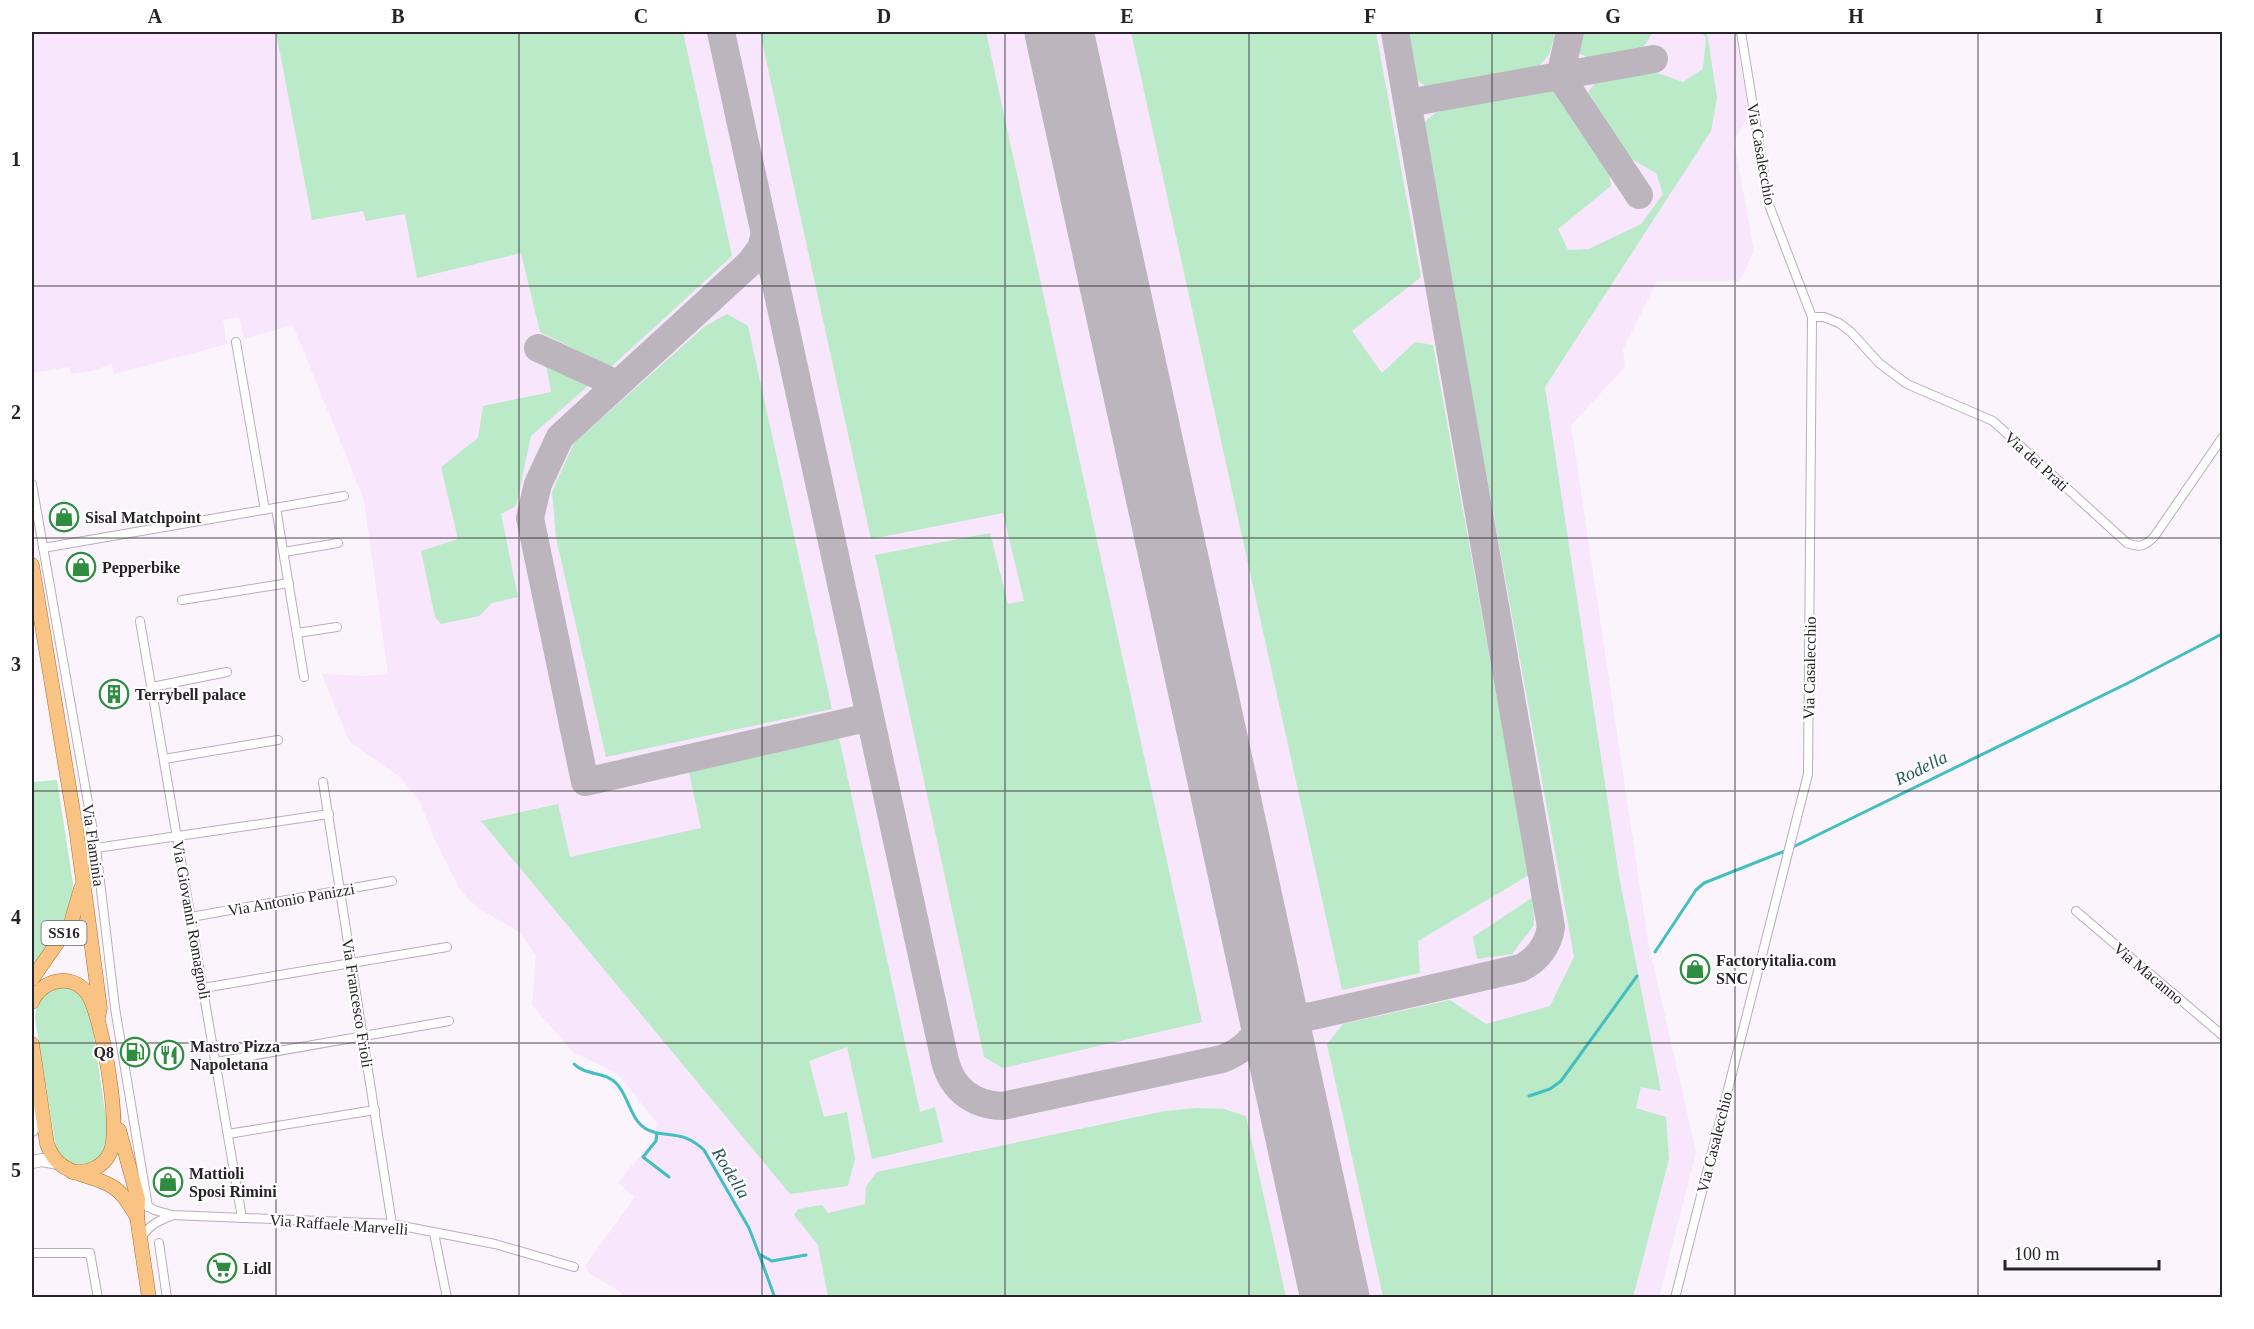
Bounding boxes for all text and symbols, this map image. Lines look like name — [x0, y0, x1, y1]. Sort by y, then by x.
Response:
text: A — [148, 5, 163, 27]
text: B — [391, 5, 405, 27]
text: C — [634, 5, 648, 27]
text: D — [877, 5, 891, 27]
text: E — [1120, 5, 1134, 27]
text: F — [1364, 5, 1376, 27]
text: G — [1605, 5, 1621, 27]
text: H — [1848, 5, 1864, 27]
text: I — [2095, 5, 2103, 27]
street label: Via Casalecchio — [1744, 102, 1779, 206]
text: 1 — [11, 148, 21, 170]
text: 2 — [11, 401, 21, 423]
street label: Via dei Prati — [2001, 428, 2072, 495]
shop icon: Sisal Matchpoint — [48, 501, 80, 533]
place label: Sisal Matchpoint — [85, 509, 202, 527]
shop icon: Pepperbike — [65, 551, 97, 583]
place label: Pepperbike — [102, 559, 180, 577]
street label: Via Casalecchio — [1800, 616, 1819, 720]
text: 3 — [11, 653, 21, 675]
building icon: Terrybell palace — [98, 678, 130, 710]
place label: Terrybell palace — [135, 686, 246, 704]
water label: Rodella — [1891, 747, 1951, 790]
street label: Via Flaminia — [79, 803, 108, 887]
street label: Via Giovanni Romagnoli — [168, 839, 214, 1001]
street label: Via Antonio Panizzi — [226, 880, 357, 919]
text: 4 — [11, 906, 21, 928]
road number: SS16 — [42, 921, 86, 945]
street label: Via Francesco Frioli — [339, 937, 376, 1069]
street label: Via Macanno — [2110, 939, 2187, 1007]
place label: Factoryitalia.com SNC — [1716, 952, 1837, 987]
shop icon: Factoryitalia.com SNC — [1679, 953, 1711, 985]
fuel station icon: Q8 — [119, 1036, 151, 1068]
place label: Mastro Pizza Napoletana — [190, 1038, 280, 1074]
restaurant icon: Mastro Pizza Napoletana — [153, 1039, 185, 1071]
place label: Q8 — [94, 1044, 114, 1061]
street label: Via Casalecchio — [1694, 1090, 1735, 1194]
water label: Rodella — [707, 1143, 754, 1202]
text: 5 — [11, 1159, 21, 1181]
place label: Mattioli Sposi Rimini — [189, 1165, 277, 1201]
shop icon: Mattioli Sposi Rimini — [152, 1166, 184, 1198]
street label: Via Raffaele Marvelli — [269, 1211, 410, 1238]
scale bar — [2005, 1233, 2160, 1271]
text: 100 m — [2014, 1244, 2060, 1264]
supermarket icon: Lidl — [206, 1252, 238, 1284]
place label: Lidl — [243, 1260, 272, 1277]

